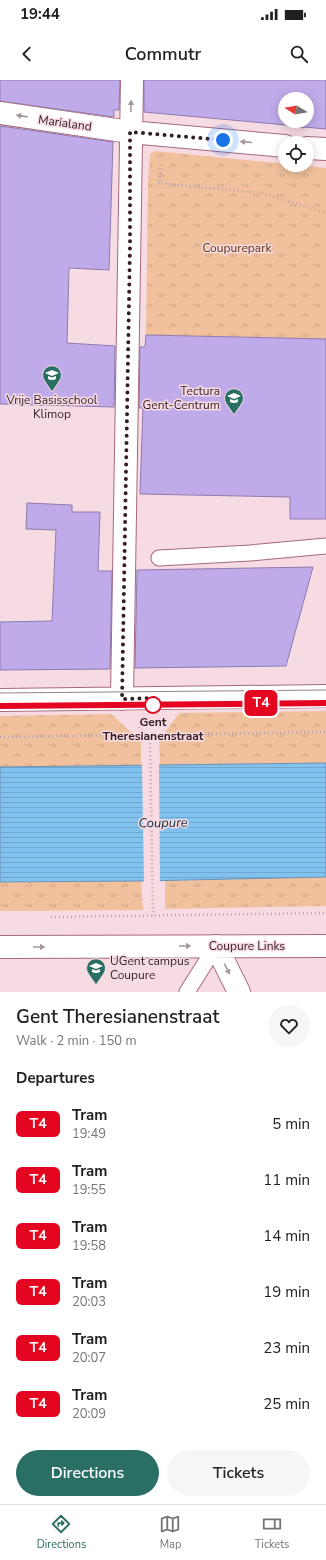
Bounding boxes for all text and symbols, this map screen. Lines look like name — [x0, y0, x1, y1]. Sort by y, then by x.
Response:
text: 19:44 — [20, 4, 60, 24]
text: Commutr — [125, 42, 201, 66]
icon: back — [16, 43, 38, 65]
icon: search — [288, 43, 310, 65]
north arrow — [278, 92, 314, 128]
map controls — [278, 92, 314, 172]
one-way arrow — [128, 99, 134, 112]
street label: Marialand — [37, 111, 93, 135]
one-way arrow — [16, 113, 28, 120]
your location — [213, 130, 233, 150]
button: locate — [278, 136, 314, 172]
one-way arrow — [240, 139, 252, 146]
park label: Coupurepark — [202, 240, 273, 256]
school or university icon: Vrije Basisschool Klimop — [41, 364, 63, 392]
place label: Tectura Gent-Centrum — [143, 383, 220, 413]
school or university icon: Tectura Gent-Centrum — [223, 387, 245, 415]
place label: Vrije Basisschool Klimop — [6, 392, 98, 422]
line badge: T4 — [243, 690, 279, 716]
text: T4 — [252, 693, 270, 712]
marker: Gent Theresianenstraat — [144, 696, 162, 714]
place label: Gent Theresianenstraat — [103, 714, 204, 744]
water label: Coupure — [138, 814, 188, 832]
street label: Coupure Links — [209, 938, 285, 954]
one-way arrow — [179, 943, 192, 949]
one-way arrow — [33, 944, 46, 950]
place label: UGent campus Coupure — [110, 953, 190, 983]
school or university icon: UGent campus Coupure — [85, 957, 107, 985]
one-way arrow — [224, 963, 230, 975]
text: Gent Theresianenstraat — [16, 1004, 219, 1030]
button: heart — [268, 1005, 310, 1047]
text: Walk · 2 min · 150 m — [16, 1032, 137, 1050]
text: Departures — [16, 1068, 95, 1088]
text: Tram — [72, 1105, 107, 1125]
text: T4 — [29, 1114, 47, 1133]
text: 5 min — [272, 1114, 310, 1134]
text: 19:49 — [72, 1125, 106, 1143]
text: Tram — [72, 1161, 107, 1181]
text: T4 — [29, 1170, 47, 1189]
text: 11 min — [263, 1170, 310, 1190]
text: 19:55 — [72, 1181, 106, 1199]
text: Tram — [72, 1217, 107, 1237]
text: T4 — [29, 1226, 47, 1245]
text: 14 min — [263, 1226, 310, 1246]
text: 19:58 — [72, 1237, 106, 1255]
text: Tram — [72, 1273, 107, 1293]
text: T4 — [29, 1282, 47, 1301]
text: 19 min — [263, 1282, 310, 1302]
text: 20:03 — [72, 1293, 106, 1311]
text: Tram — [72, 1329, 107, 1349]
text: T4 — [29, 1338, 47, 1357]
text: 23 min — [263, 1338, 310, 1358]
text: 20:07 — [72, 1349, 106, 1367]
text: Tram — [72, 1385, 107, 1405]
text: T4 — [29, 1394, 47, 1413]
text: 25 min — [263, 1394, 310, 1414]
text: 20:09 — [72, 1405, 106, 1423]
button: Directions — [16, 1450, 159, 1496]
button: Tickets — [167, 1450, 310, 1496]
tab: Directions — [37, 1513, 86, 1552]
tab: Map — [159, 1513, 181, 1552]
tab: Tickets — [255, 1513, 289, 1552]

